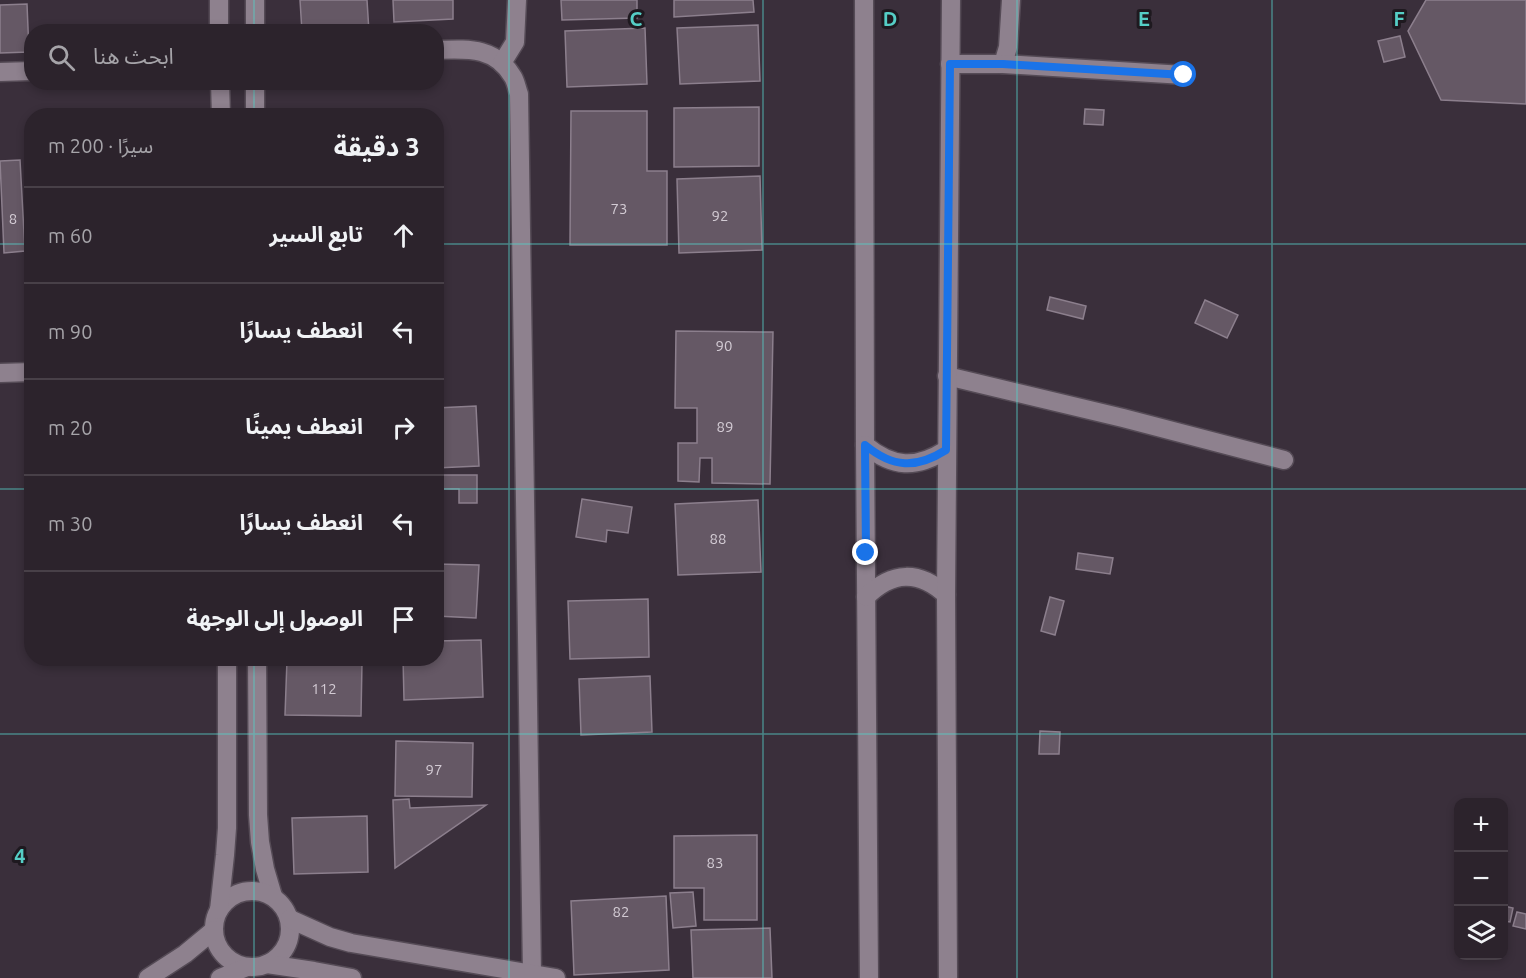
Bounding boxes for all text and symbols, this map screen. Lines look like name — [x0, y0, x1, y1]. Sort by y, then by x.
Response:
text: C — [630, 7, 643, 30]
text: D — [883, 7, 897, 30]
text: E — [1138, 7, 1150, 30]
text: F — [1393, 7, 1405, 30]
search box — [24, 24, 444, 90]
icon: search — [45, 41, 78, 74]
text: ابحث هنا — [93, 43, 174, 68]
route start — [1170, 61, 1196, 87]
text: 3 دقيقة — [334, 132, 420, 161]
text: سيرًا · 200 m — [48, 134, 153, 157]
house number: 73 — [611, 200, 627, 217]
house number: 92 — [712, 207, 728, 224]
house number: 8 — [9, 210, 17, 227]
icon: ahead — [387, 219, 420, 252]
text: تابع السير — [270, 221, 363, 246]
text: 60 m — [48, 224, 92, 247]
icon: left — [387, 315, 420, 348]
text: انعطف يسارًا — [240, 317, 363, 342]
text: 90 m — [48, 320, 92, 343]
house number: 90 — [716, 337, 732, 354]
icon: right — [387, 411, 420, 444]
text: انعطف يمينًا — [245, 413, 363, 438]
text: 20 m — [48, 416, 92, 439]
house number: 89 — [717, 418, 733, 435]
icon: left — [387, 507, 420, 540]
text: انعطف يسارًا — [240, 509, 363, 534]
text: 30 m — [48, 512, 92, 535]
house number: 88 — [710, 530, 726, 547]
route end — [852, 539, 878, 565]
icon: arrive — [387, 603, 420, 636]
text: الوصول إلى الوجهة — [186, 605, 363, 630]
house number: 112 — [311, 680, 337, 697]
house number: 97 — [426, 761, 442, 778]
map controls — [1454, 798, 1508, 960]
button: + — [1454, 798, 1508, 852]
text: 4 — [14, 844, 26, 867]
button: − — [1454, 852, 1508, 906]
house number: 83 — [707, 854, 723, 871]
house number: 82 — [613, 903, 629, 920]
button: layers — [1454, 906, 1508, 960]

